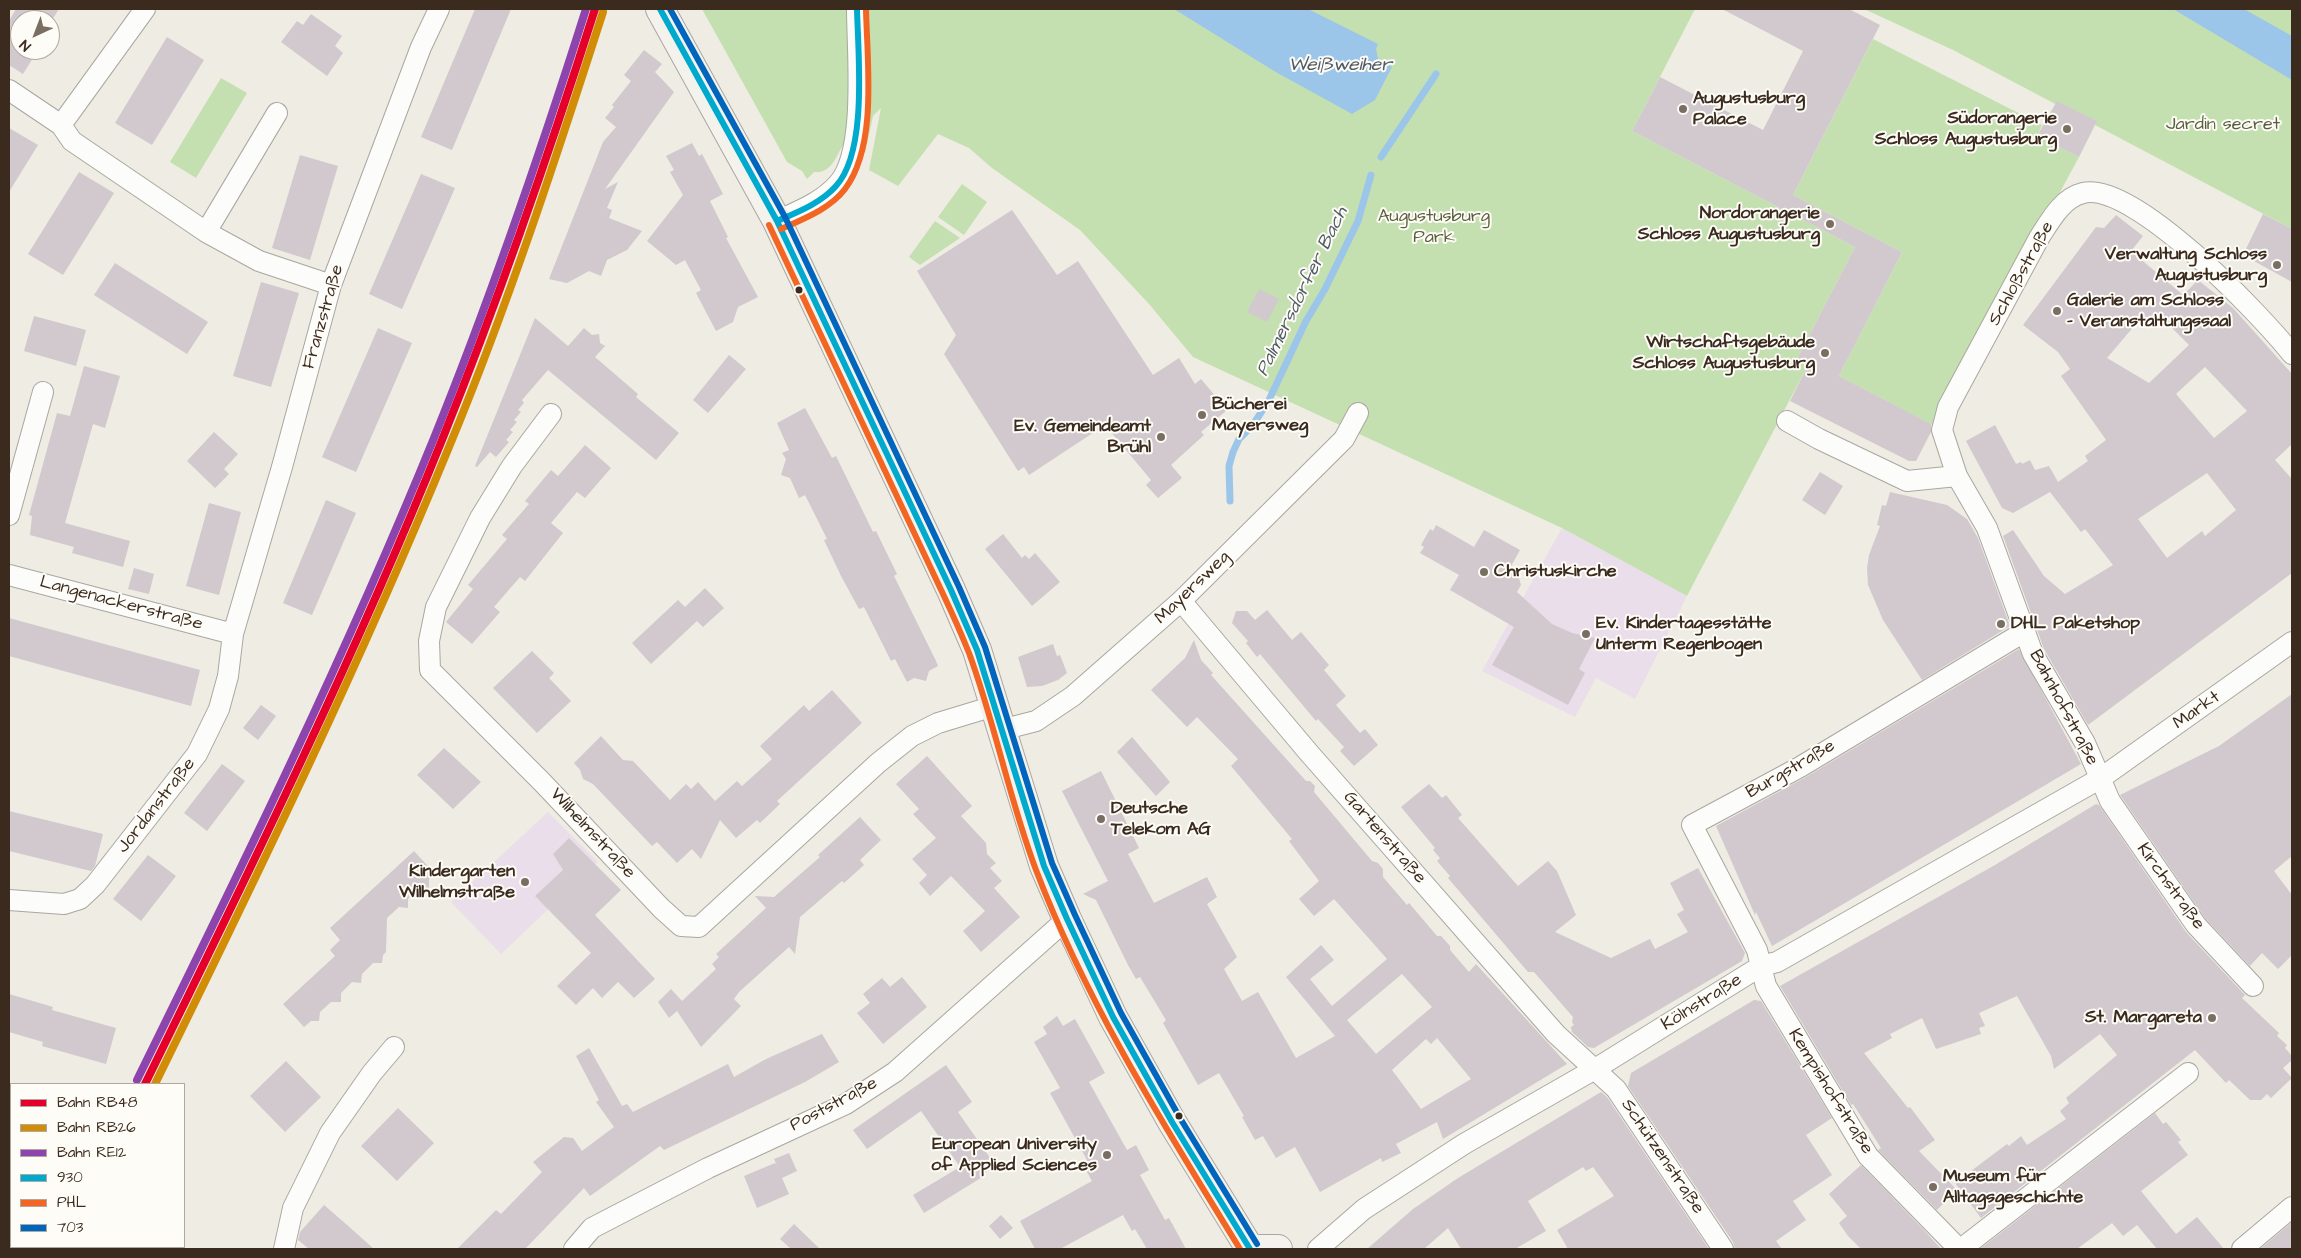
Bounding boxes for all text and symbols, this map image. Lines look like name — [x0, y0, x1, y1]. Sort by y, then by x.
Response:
north arrow — [10, 10, 60, 60]
text: N — [15, 35, 35, 56]
water label: Weißweiher — [1288, 55, 1392, 77]
place label: Augustusburg Palace — [1693, 88, 1805, 130]
marker: Augustusburg Palace — [1677, 103, 1689, 115]
place label: Südorangerie Schloss Augustusburg — [1875, 108, 2057, 150]
park label: Jardin secret — [2166, 114, 2280, 136]
marker: Südorangerie Schloss Augustusburg — [2061, 123, 2073, 135]
place label: Nordorangerie Schloss Augustusburg — [1638, 203, 1820, 245]
water label: Palmersdorfer Bach — [1252, 204, 1354, 380]
park label: Augustusburg Park — [1378, 206, 1490, 248]
marker: Nordorangerie Schloss Augustusburg — [1824, 218, 1836, 230]
street label: Schloßstraße — [1985, 218, 2059, 330]
place label: Verwaltung Schloss Augustusburg — [2105, 244, 2267, 286]
marker: Verwaltung Schloss Augustusburg — [2271, 259, 2283, 271]
street label: Franzstraße — [299, 262, 349, 372]
unlabelled marker — [794, 285, 804, 295]
place label: Galerie am Schloss - Veranstaltungssaal — [2067, 290, 2231, 332]
marker: Galerie am Schloss - Veranstaltungssaal — [2051, 305, 2063, 317]
place label: Wirtschaftsgebäude Schloss Augustusburg — [1633, 332, 1815, 374]
marker: Wirtschaftsgebäude Schloss Augustusburg — [1819, 347, 1831, 359]
place label: Bücherei Mayersweg — [1212, 394, 1308, 436]
marker: Bücherei Mayersweg — [1196, 409, 1208, 421]
place label: Ev. Gemeindeamt Brühl — [1014, 416, 1151, 458]
marker: Ev. Gemeindeamt Brühl — [1155, 431, 1167, 443]
street label: Mayersweg — [1151, 547, 1235, 629]
place label: Christuskirche — [1494, 561, 1617, 583]
marker: Christuskirche — [1478, 566, 1490, 578]
street label: Langenackerstraße — [37, 572, 205, 636]
place label: Ev. Kindertagesstätte Unterm Regenbogen — [1596, 613, 1772, 656]
place label: DHL Paketshop — [2011, 613, 2140, 635]
marker: DHL Paketshop — [1995, 618, 2007, 630]
marker: Ev. Kindertagesstätte Unterm Regenbogen — [1580, 628, 1592, 640]
street label: Bahnhofstraße — [2024, 647, 2102, 769]
street label: Markt — [2169, 687, 2225, 735]
street label: Burgstraße — [1743, 736, 1839, 804]
street label: Jordanstraße — [113, 754, 201, 858]
street label: Wilhelmstraße — [545, 784, 639, 884]
street label: Gartenstraße — [1338, 787, 1430, 889]
place label: Deutsche Telekom AG — [1111, 798, 1211, 841]
marker: Deutsche Telekom AG — [1095, 813, 1107, 825]
street label: Kirchstraße — [2131, 839, 2209, 935]
place label: Kindergarten Wilhelmstraße — [399, 861, 515, 904]
marker: Kindergarten Wilhelmstraße — [519, 876, 531, 888]
street label: Kölnstraße — [1658, 970, 1746, 1036]
place label: St. Margareta — [2085, 1007, 2202, 1029]
marker: St. Margareta — [2206, 1012, 2218, 1024]
street label: Kempishofstraße — [1783, 1025, 1877, 1159]
street label: Poststraße — [787, 1073, 881, 1137]
legend — [10, 1083, 185, 1248]
text: Bahn RB48 — [57, 1092, 138, 1113]
street label: Schützenstraße — [1616, 1095, 1708, 1219]
unlabelled marker — [1174, 1111, 1184, 1121]
text: Bahn RB26 — [57, 1117, 136, 1138]
place label: European University of Applied Sciences — [931, 1134, 1097, 1176]
text: Bahn RE12 — [57, 1142, 126, 1163]
marker: European University of Applied Sciences — [1101, 1149, 1113, 1161]
place label: Museum für Alltagsgeschichte — [1943, 1166, 2083, 1208]
text: 930 — [57, 1167, 83, 1188]
marker: Museum für Alltagsgeschichte — [1927, 1181, 1939, 1193]
text: PHL — [57, 1192, 86, 1213]
text: 703 — [57, 1217, 83, 1238]

